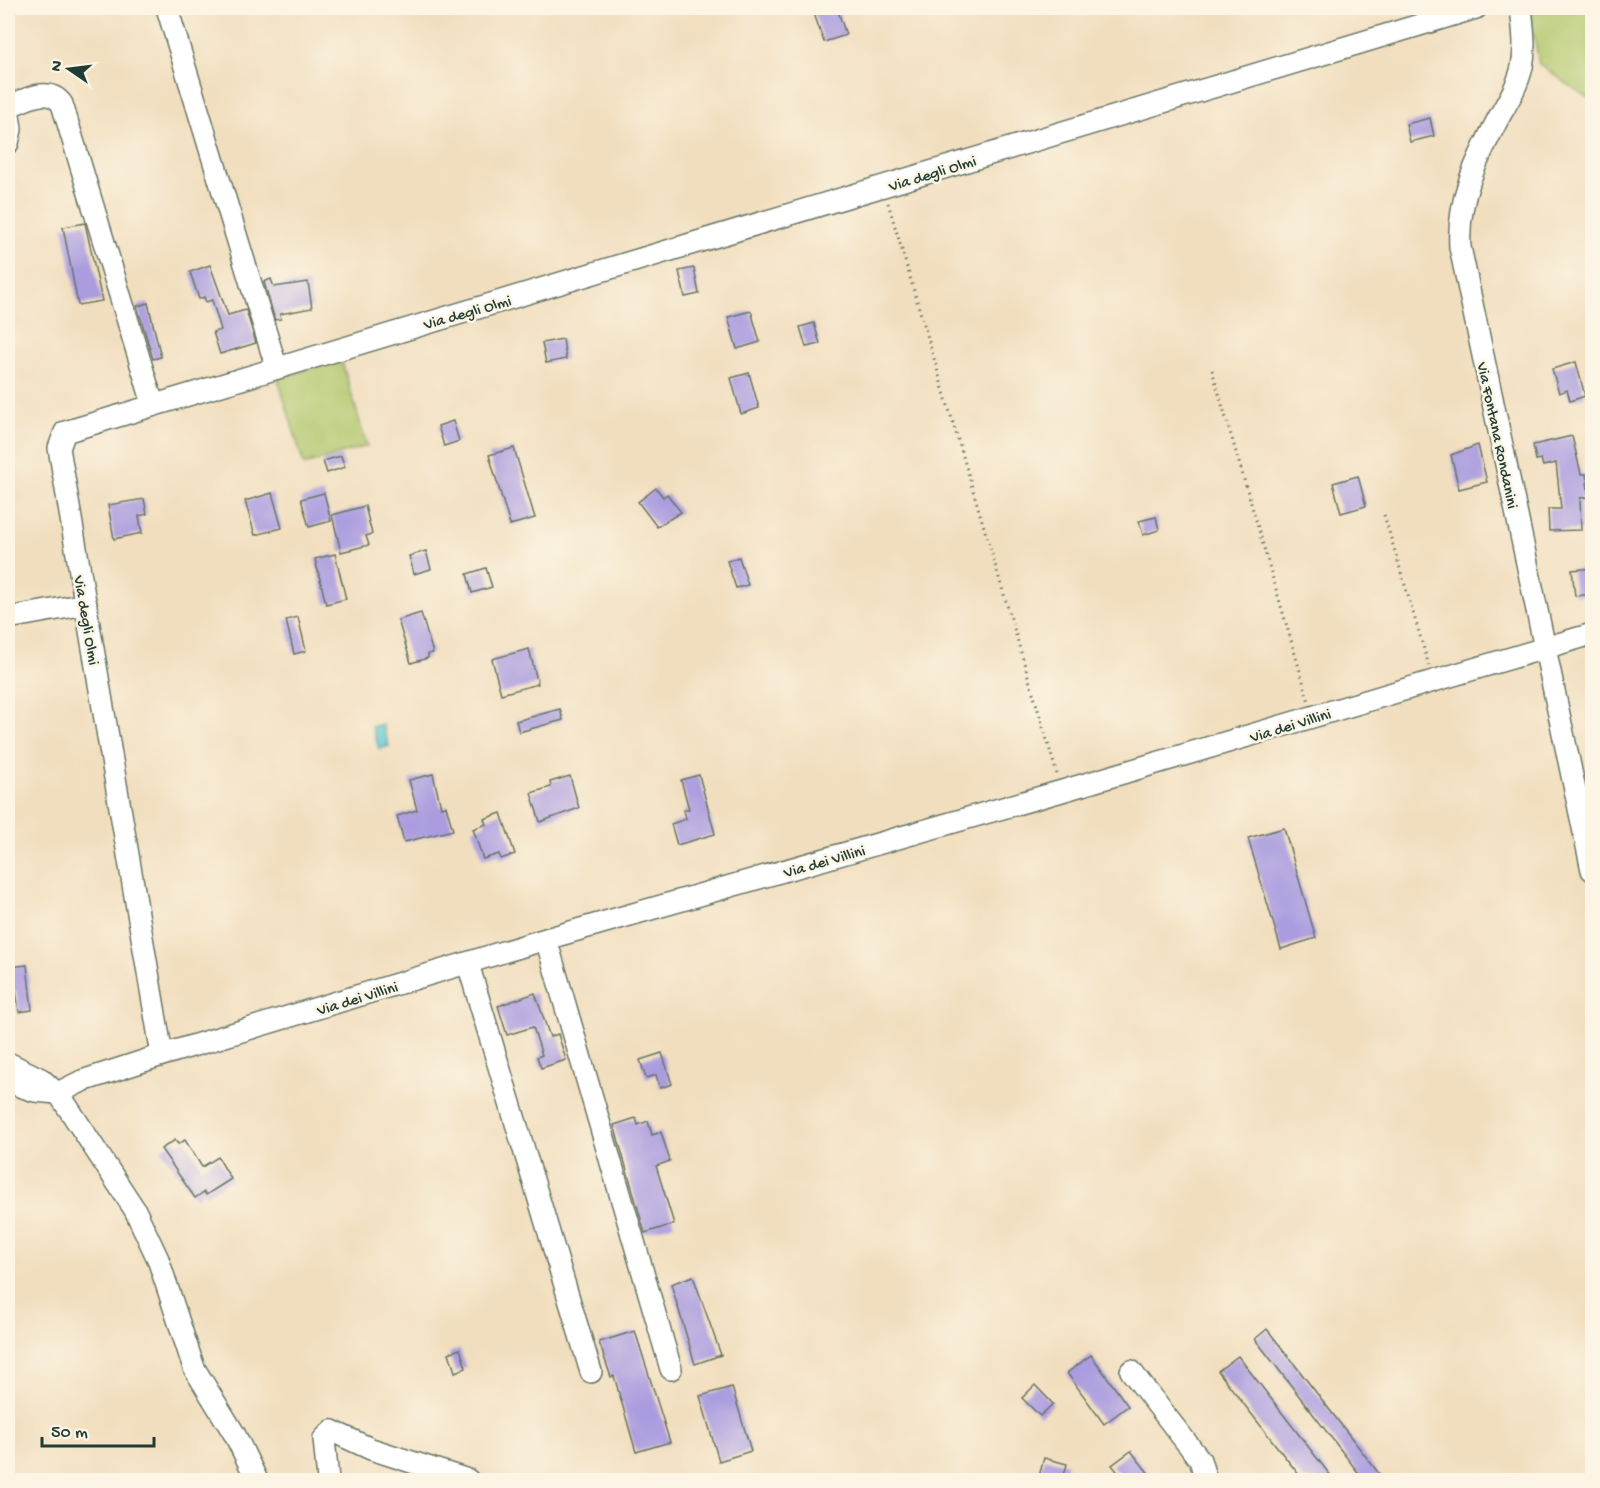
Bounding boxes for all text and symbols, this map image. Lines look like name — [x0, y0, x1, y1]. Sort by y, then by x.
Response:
north arrow — [39, 39, 99, 99]
text: N — [47, 58, 68, 74]
street label: Via degli Olmi — [886, 153, 979, 198]
street label: Via degli Olmi — [421, 293, 514, 336]
street label: Via Fontana Rondanini — [1471, 360, 1520, 511]
street label: Via degli Olmi — [67, 573, 102, 667]
street label: Via dei Villini — [1247, 706, 1334, 749]
street label: Via dei Villini — [781, 843, 868, 884]
street label: Via dei Villini — [314, 979, 401, 1022]
scale bar — [42, 1410, 154, 1448]
text: 50 m — [51, 1423, 88, 1444]

